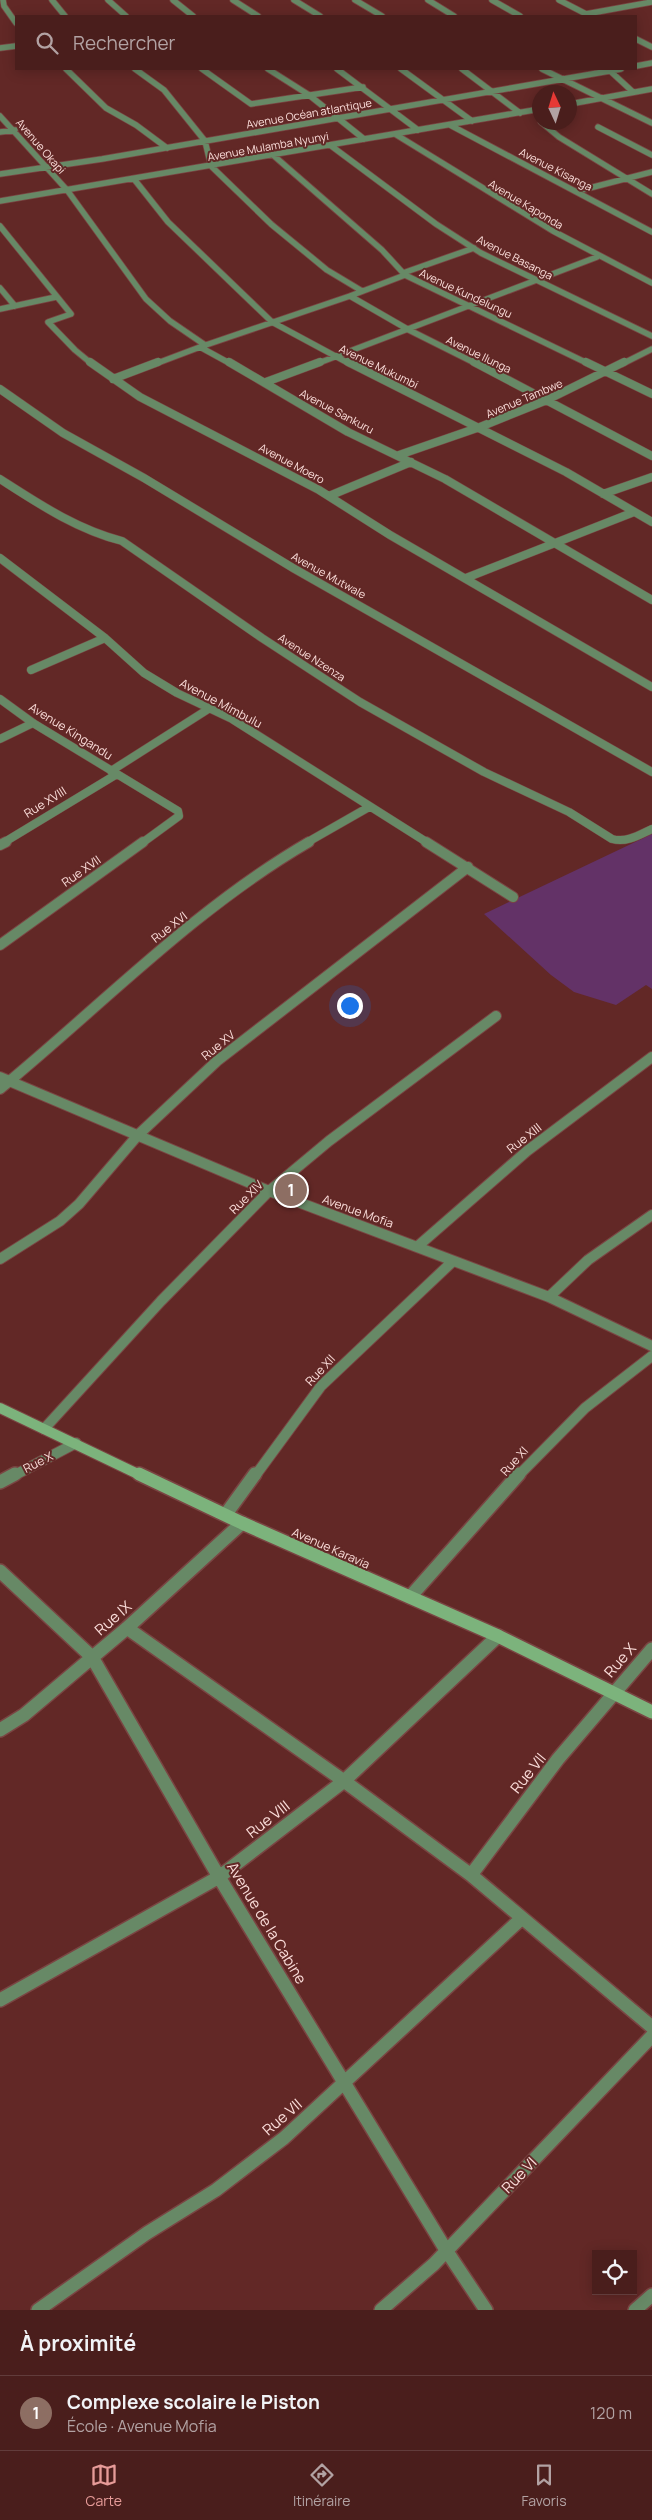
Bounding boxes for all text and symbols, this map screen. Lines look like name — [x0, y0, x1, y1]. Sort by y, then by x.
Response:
search box — [15, 15, 637, 70]
icon: search — [33, 29, 61, 57]
text: Rechercher — [73, 30, 175, 56]
north arrow — [532, 85, 577, 130]
street label: Avenue Océan atlantique — [245, 94, 374, 131]
street label: Avenue Okapi — [13, 115, 69, 177]
street label: Avenue Mulamba Nyunyi — [206, 128, 330, 164]
street label: Avenue Kisanga — [517, 144, 595, 194]
street label: Avenue Kaponda — [486, 176, 566, 232]
street label: Avenue Basanga — [474, 231, 556, 283]
street label: Avenue Kundelungu — [417, 265, 515, 321]
street label: Avenue Ilunga — [444, 332, 514, 376]
street label: Avenue Mukumbi — [337, 340, 421, 392]
street label: Avenue Tambwe — [483, 375, 565, 421]
street label: Avenue Sankuru — [297, 385, 377, 437]
street label: Avenue Moero — [257, 439, 328, 487]
street label: Avenue Mutwale — [289, 548, 370, 602]
street label: Avenue Nzenza — [276, 630, 348, 684]
street label: Avenue Mimbulu — [177, 674, 265, 732]
street label: Avenue Kingandu — [26, 698, 116, 764]
street label: Rue XVIII — [21, 782, 69, 822]
street label: Rue XVII — [58, 851, 104, 891]
street label: Rue XVI — [147, 908, 191, 946]
your location — [337, 993, 363, 1019]
street label: Rue XV — [198, 1026, 239, 1064]
street label: Rue XIII — [503, 1119, 545, 1157]
pin: 1 — [275, 1171, 307, 1209]
street label: Rue XIV — [225, 1176, 267, 1218]
street label: Avenue Mofia — [320, 1190, 396, 1232]
street label: Rue XII — [301, 1351, 339, 1389]
street label: Rue XI — [496, 1443, 532, 1479]
street label: Rue X — [20, 1447, 56, 1477]
street label: Avenue Karavia — [289, 1523, 373, 1573]
street label: Rue IX — [90, 1596, 136, 1640]
street label: Rue X — [599, 1638, 641, 1682]
street label: Rue VII — [505, 1748, 551, 1798]
street label: Rue VIII — [242, 1795, 294, 1843]
street label: Avenue de la Cabine — [222, 1858, 312, 1988]
street label: Rue VII — [258, 2094, 306, 2140]
street label: Rue VI — [497, 2152, 541, 2198]
map controls — [592, 2250, 637, 2295]
button: locate — [592, 2250, 637, 2295]
text: À proximité — [20, 2329, 136, 2357]
text: Complexe scolaire le Piston — [67, 2389, 320, 2415]
text: 1 — [32, 2402, 40, 2424]
text: 120 m — [590, 2402, 632, 2424]
text: École · Avenue Mofia — [67, 2415, 217, 2437]
tab: Carte — [86, 2461, 122, 2510]
tab: Itinéraire — [293, 2461, 350, 2510]
tab: Favoris — [521, 2461, 566, 2510]

